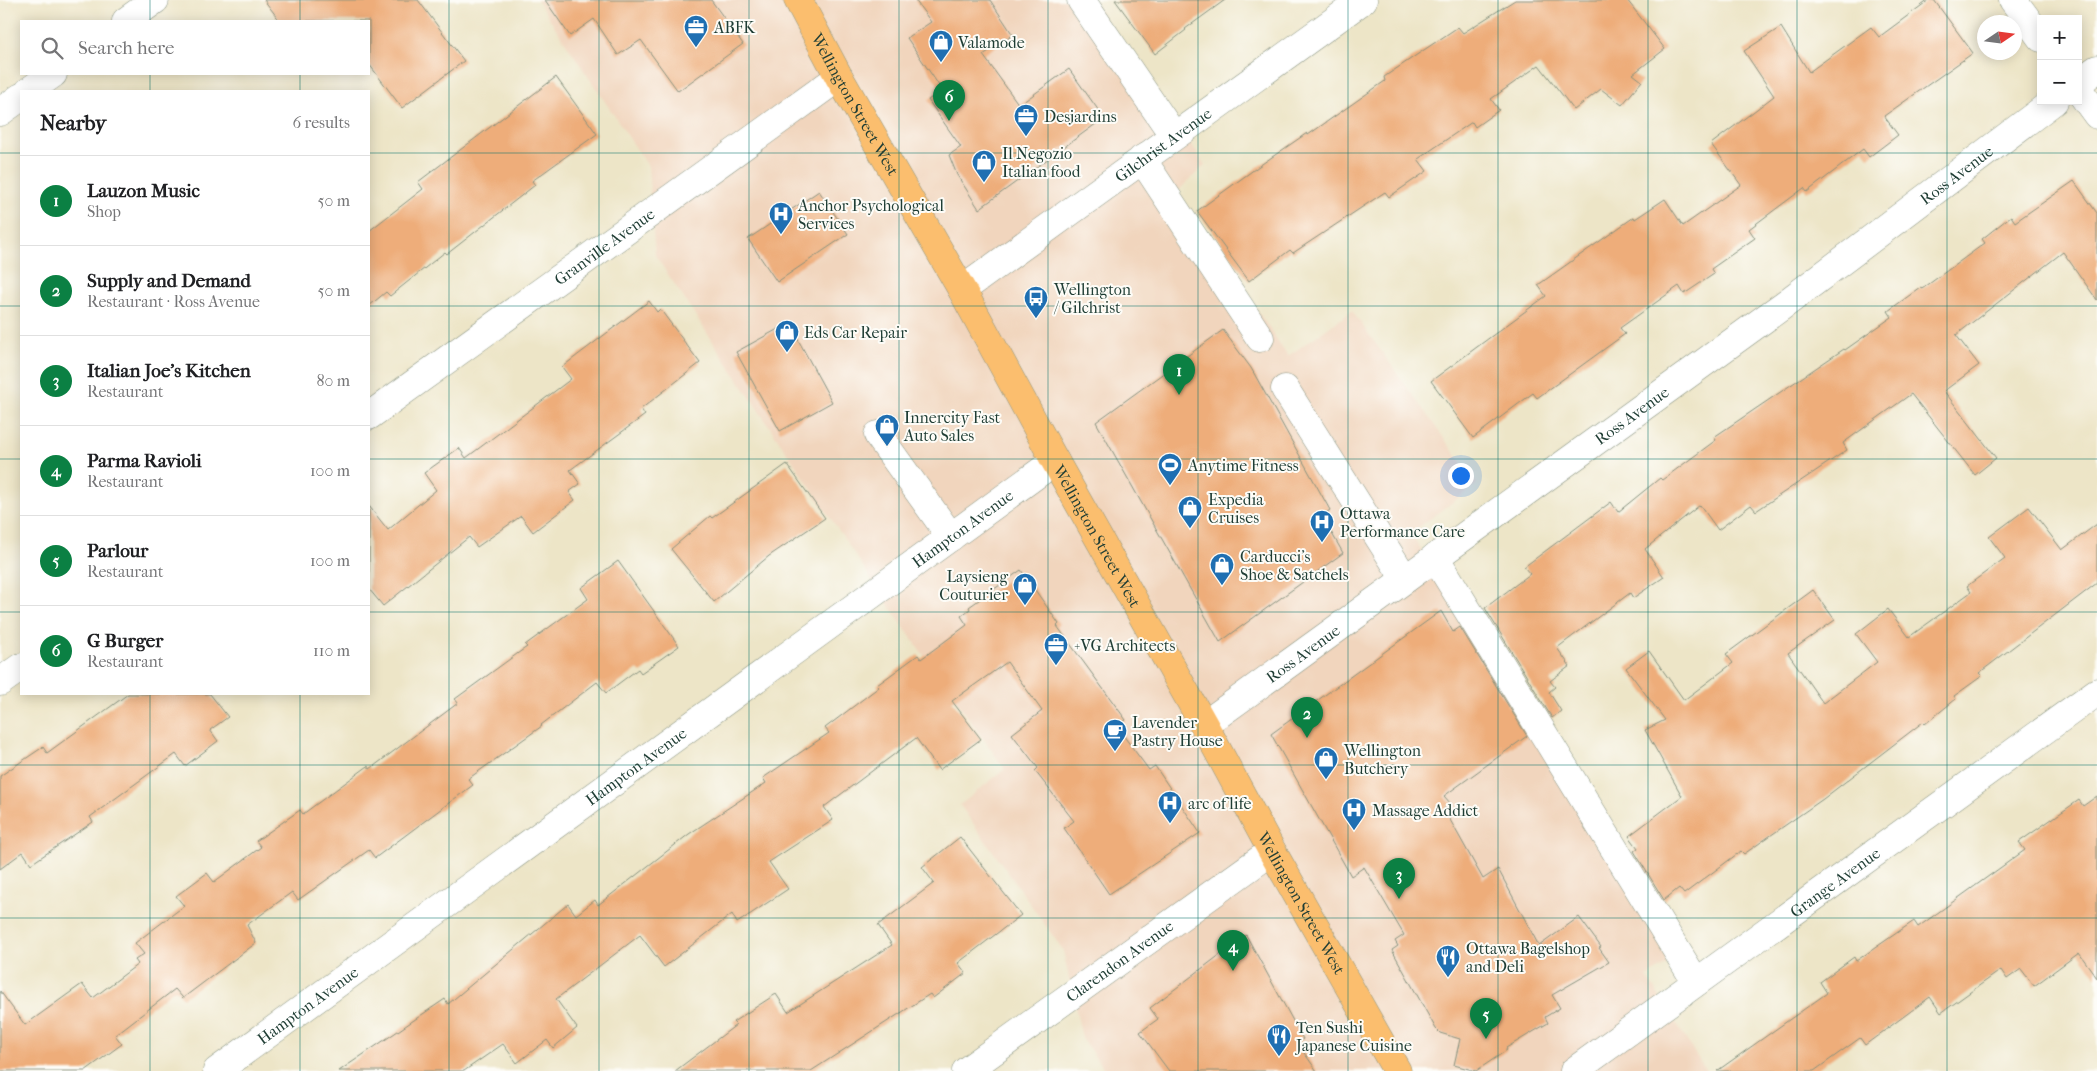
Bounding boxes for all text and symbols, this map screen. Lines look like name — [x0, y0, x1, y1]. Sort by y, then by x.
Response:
office icon: ABFK — [683, 14, 709, 48]
north arrow — [1977, 15, 2022, 60]
map controls — [2037, 15, 2082, 105]
button: + — [2037, 15, 2082, 60]
place label: ABFK — [713, 18, 756, 37]
search box — [20, 20, 370, 75]
street label: Wellington Street West — [807, 29, 903, 179]
shop icon: Valamode — [928, 29, 954, 63]
place label: Valamode — [957, 33, 1025, 52]
icon: search — [38, 34, 66, 62]
text: Search here — [78, 37, 174, 59]
button: − — [2037, 60, 2082, 105]
pin: 6 — [933, 80, 965, 121]
office icon: Desjardins — [1013, 103, 1039, 137]
street label: Gilchrist Avenue — [1111, 104, 1215, 186]
place label: Desjardins — [1044, 107, 1117, 126]
text: Nearby — [40, 111, 106, 135]
text: 6 results — [292, 113, 350, 132]
street label: Ross Avenue — [1916, 142, 1997, 209]
place label: Il Negozio Italian food — [1002, 144, 1081, 181]
shop icon: Il Negozio Italian food — [971, 149, 997, 183]
text: Lauzon Music — [87, 180, 200, 202]
text: 1 — [53, 191, 59, 210]
text: 50 m — [318, 191, 350, 210]
place label: Anchor Psychological Services — [797, 196, 944, 233]
hospital icon: Anchor Psychological Services — [768, 201, 794, 235]
text: Shop — [87, 202, 121, 221]
street label: Granville Avenue — [551, 204, 658, 289]
text: Supply and Demand — [87, 270, 251, 292]
place label: Wellington / Gilchrist — [1053, 280, 1132, 317]
text: 2 — [52, 281, 60, 300]
text: 50 m — [318, 281, 350, 300]
bus stop icon: Wellington / Gilchrist — [1023, 285, 1049, 319]
text: Restaurant · Ross Avenue — [87, 292, 260, 311]
shop icon: Eds Car Repair — [774, 319, 800, 353]
place label: Eds Car Repair — [804, 323, 907, 342]
pin: 1 — [1163, 354, 1195, 395]
text: Italian Joe's Kitchen — [87, 360, 251, 382]
text: 3 — [53, 371, 59, 390]
text: 80 m — [316, 371, 350, 390]
text: Restaurant — [87, 382, 163, 401]
street label: Ross Avenue — [1591, 382, 1672, 449]
place label: Innercity Fast Auto Sales — [903, 408, 1001, 445]
shop icon: Innercity Fast Auto Sales — [874, 413, 900, 447]
text: Parma Ravioli — [87, 450, 202, 472]
sports icon: Anytime Fitness — [1157, 452, 1183, 486]
place label: Anytime Fitness — [1187, 456, 1299, 475]
text: 4 — [51, 461, 61, 480]
text: 100 m — [310, 461, 350, 480]
street label: Wellington Street West — [1049, 461, 1145, 611]
your location — [1448, 463, 1474, 489]
text: Restaurant — [87, 472, 163, 491]
street label: Hampton Avenue — [909, 486, 1017, 572]
place label: Expedia Cruises — [1208, 490, 1264, 527]
shop icon: Expedia Cruises — [1177, 495, 1203, 529]
place label: Ottawa Performance Care — [1340, 504, 1465, 541]
hospital icon: Ottawa Performance Care — [1309, 509, 1335, 543]
text: Parlour — [87, 540, 148, 562]
place label: Carducci's Shoe & Satchels — [1240, 547, 1349, 584]
text: 5 — [53, 551, 59, 570]
text: 100 m — [310, 551, 350, 570]
shop icon: Carducci's Shoe & Satchels — [1209, 552, 1235, 586]
text: Restaurant — [87, 562, 163, 581]
place label: Laysieng Couturier — [939, 567, 1008, 604]
shop icon: Laysieng Couturier — [1012, 572, 1038, 606]
street label: Ross Avenue — [1263, 621, 1344, 687]
text: G Burger — [87, 630, 163, 652]
office icon: +VG Architects — [1043, 632, 1069, 666]
place label: +VG Architects — [1074, 636, 1175, 655]
text: 6 — [52, 641, 60, 660]
text: 110 m — [313, 641, 350, 660]
text: Restaurant — [87, 652, 163, 671]
pin: 2 — [1291, 697, 1323, 738]
place label: Lavender Pastry House — [1132, 713, 1223, 750]
cafe icon: Lavender Pastry House — [1102, 718, 1128, 752]
street label: Hampton Avenue — [582, 723, 690, 810]
place label: Wellington Butchery — [1343, 741, 1422, 778]
shop icon: Wellington Butchery — [1313, 746, 1339, 780]
hospital icon: arc of life — [1157, 790, 1183, 824]
place label: arc of life — [1188, 794, 1252, 813]
hospital icon: Massage Addict — [1341, 797, 1367, 831]
place label: Massage Addict — [1372, 801, 1479, 820]
street label: Wellington Street West — [1253, 828, 1349, 978]
street label: Grange Avenue — [1786, 843, 1884, 921]
pin: 3 — [1383, 858, 1415, 899]
street label: Clarendon Avenue — [1062, 916, 1177, 1006]
pin: 4 — [1217, 930, 1249, 971]
place label: Ottawa Bagelshop and Deli — [1466, 939, 1590, 976]
restaurant icon: Ottawa Bagelshop and Deli — [1435, 944, 1461, 978]
street label: Hampton Avenue — [254, 962, 362, 1049]
pin: 5 — [1470, 998, 1502, 1039]
place label: Ten Sushi Japanese Cuisine — [1294, 1018, 1412, 1055]
restaurant icon: Ten Sushi Japanese Cuisine — [1266, 1023, 1292, 1057]

